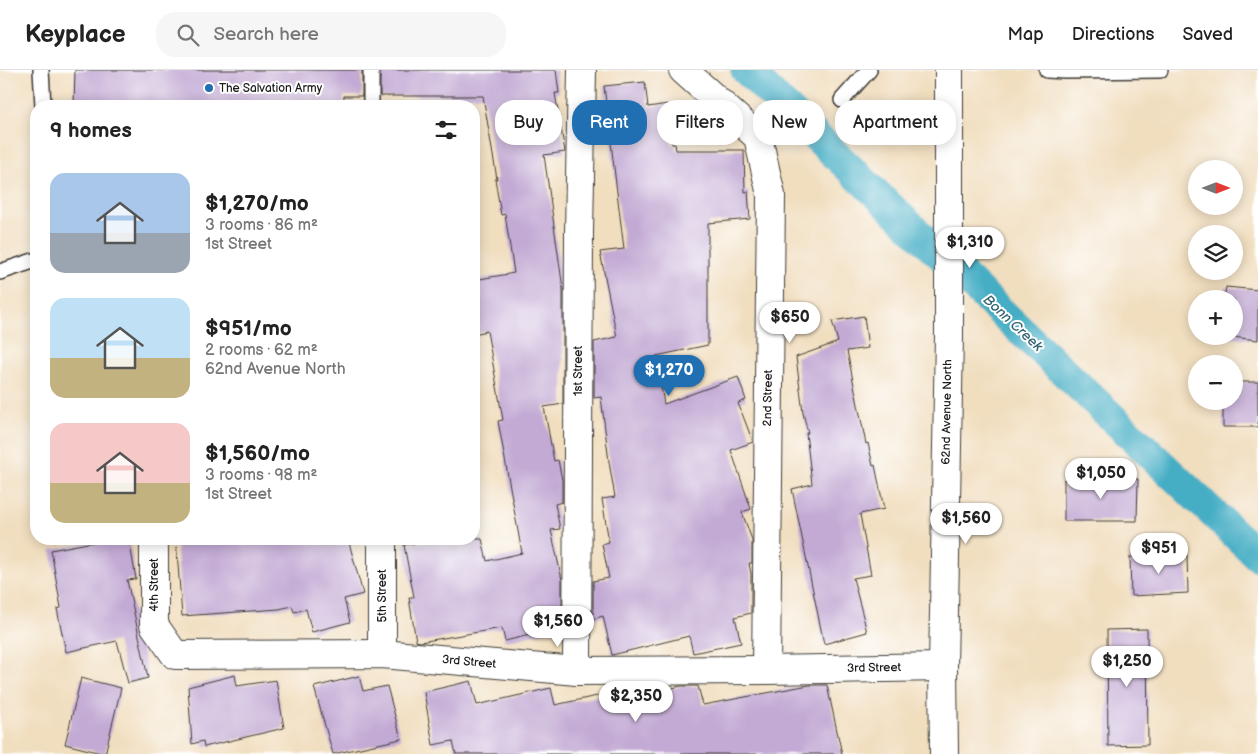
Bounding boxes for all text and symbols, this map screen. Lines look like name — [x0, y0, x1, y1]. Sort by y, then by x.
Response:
search box — [156, 12, 506, 57]
text: Keyplace — [25, 20, 126, 49]
icon: search — [174, 21, 202, 49]
text: Search here — [214, 23, 319, 46]
text: Map — [1008, 24, 1044, 45]
text: Directions — [1072, 24, 1154, 45]
text: Saved — [1182, 24, 1233, 45]
place label: The Salvation Army — [219, 81, 323, 96]
marker: The Salvation Army — [203, 82, 215, 94]
chip: Buy — [495, 100, 562, 145]
chip: Rent — [572, 100, 647, 145]
chip: Filters — [657, 100, 743, 145]
chip: New — [753, 100, 825, 145]
chip: Apartment — [835, 100, 956, 145]
icon: filters — [432, 116, 460, 144]
text: 9 homes — [50, 118, 132, 143]
north arrow — [1188, 160, 1242, 215]
map controls — [1188, 160, 1243, 410]
text: $1,270/mo — [205, 191, 309, 216]
icon: home — [90, 193, 150, 253]
text: 3 rooms · 86 m² — [205, 216, 318, 235]
button: layers — [1188, 225, 1243, 280]
pin: $1,310 — [929, 226, 1011, 269]
text: $1,310 — [947, 233, 993, 252]
text: 1st Street — [205, 235, 272, 254]
button: + — [1188, 290, 1243, 345]
water label: Bonn Creek — [980, 291, 1047, 356]
pin: $650 — [760, 302, 820, 344]
text: $650 — [770, 308, 810, 327]
text: $951/mo — [205, 316, 292, 341]
icon: home — [90, 318, 150, 378]
text: 2 rooms · 62 m² — [205, 341, 318, 360]
street label: 1st Street — [571, 346, 586, 396]
pin: $1,270 — [628, 354, 710, 397]
button: − — [1188, 355, 1243, 410]
street label: 62nd Avenue North — [939, 359, 955, 465]
text: 62nd Avenue North — [205, 360, 346, 379]
text: $1,270 — [645, 361, 693, 380]
street label: 2nd Street — [760, 369, 776, 426]
text: $1,560/mo — [205, 441, 310, 466]
icon: home — [90, 443, 150, 503]
pin: $1,050 — [1060, 458, 1142, 500]
text: $1,050 — [1076, 464, 1126, 483]
text: 3 rooms · 98 m² — [205, 466, 317, 485]
text: 1st Street — [205, 485, 272, 504]
pin: $1,560 — [925, 502, 1007, 545]
text: $1,560 — [941, 509, 991, 528]
pin: $951 — [1129, 532, 1189, 575]
text: $951 — [1141, 539, 1177, 558]
street label: 4th Street — [147, 558, 162, 612]
street label: 5th Street — [375, 569, 390, 623]
pin: $1,560 — [517, 606, 599, 648]
text: $1,560 — [533, 612, 583, 631]
pin: $1,250 — [1086, 646, 1168, 688]
street label: 3rd Street — [441, 652, 497, 672]
text: $1,250 — [1102, 652, 1152, 671]
street label: 3rd Street — [847, 660, 902, 676]
pin: $2,350 — [595, 680, 677, 723]
text: $2,350 — [610, 687, 662, 706]

